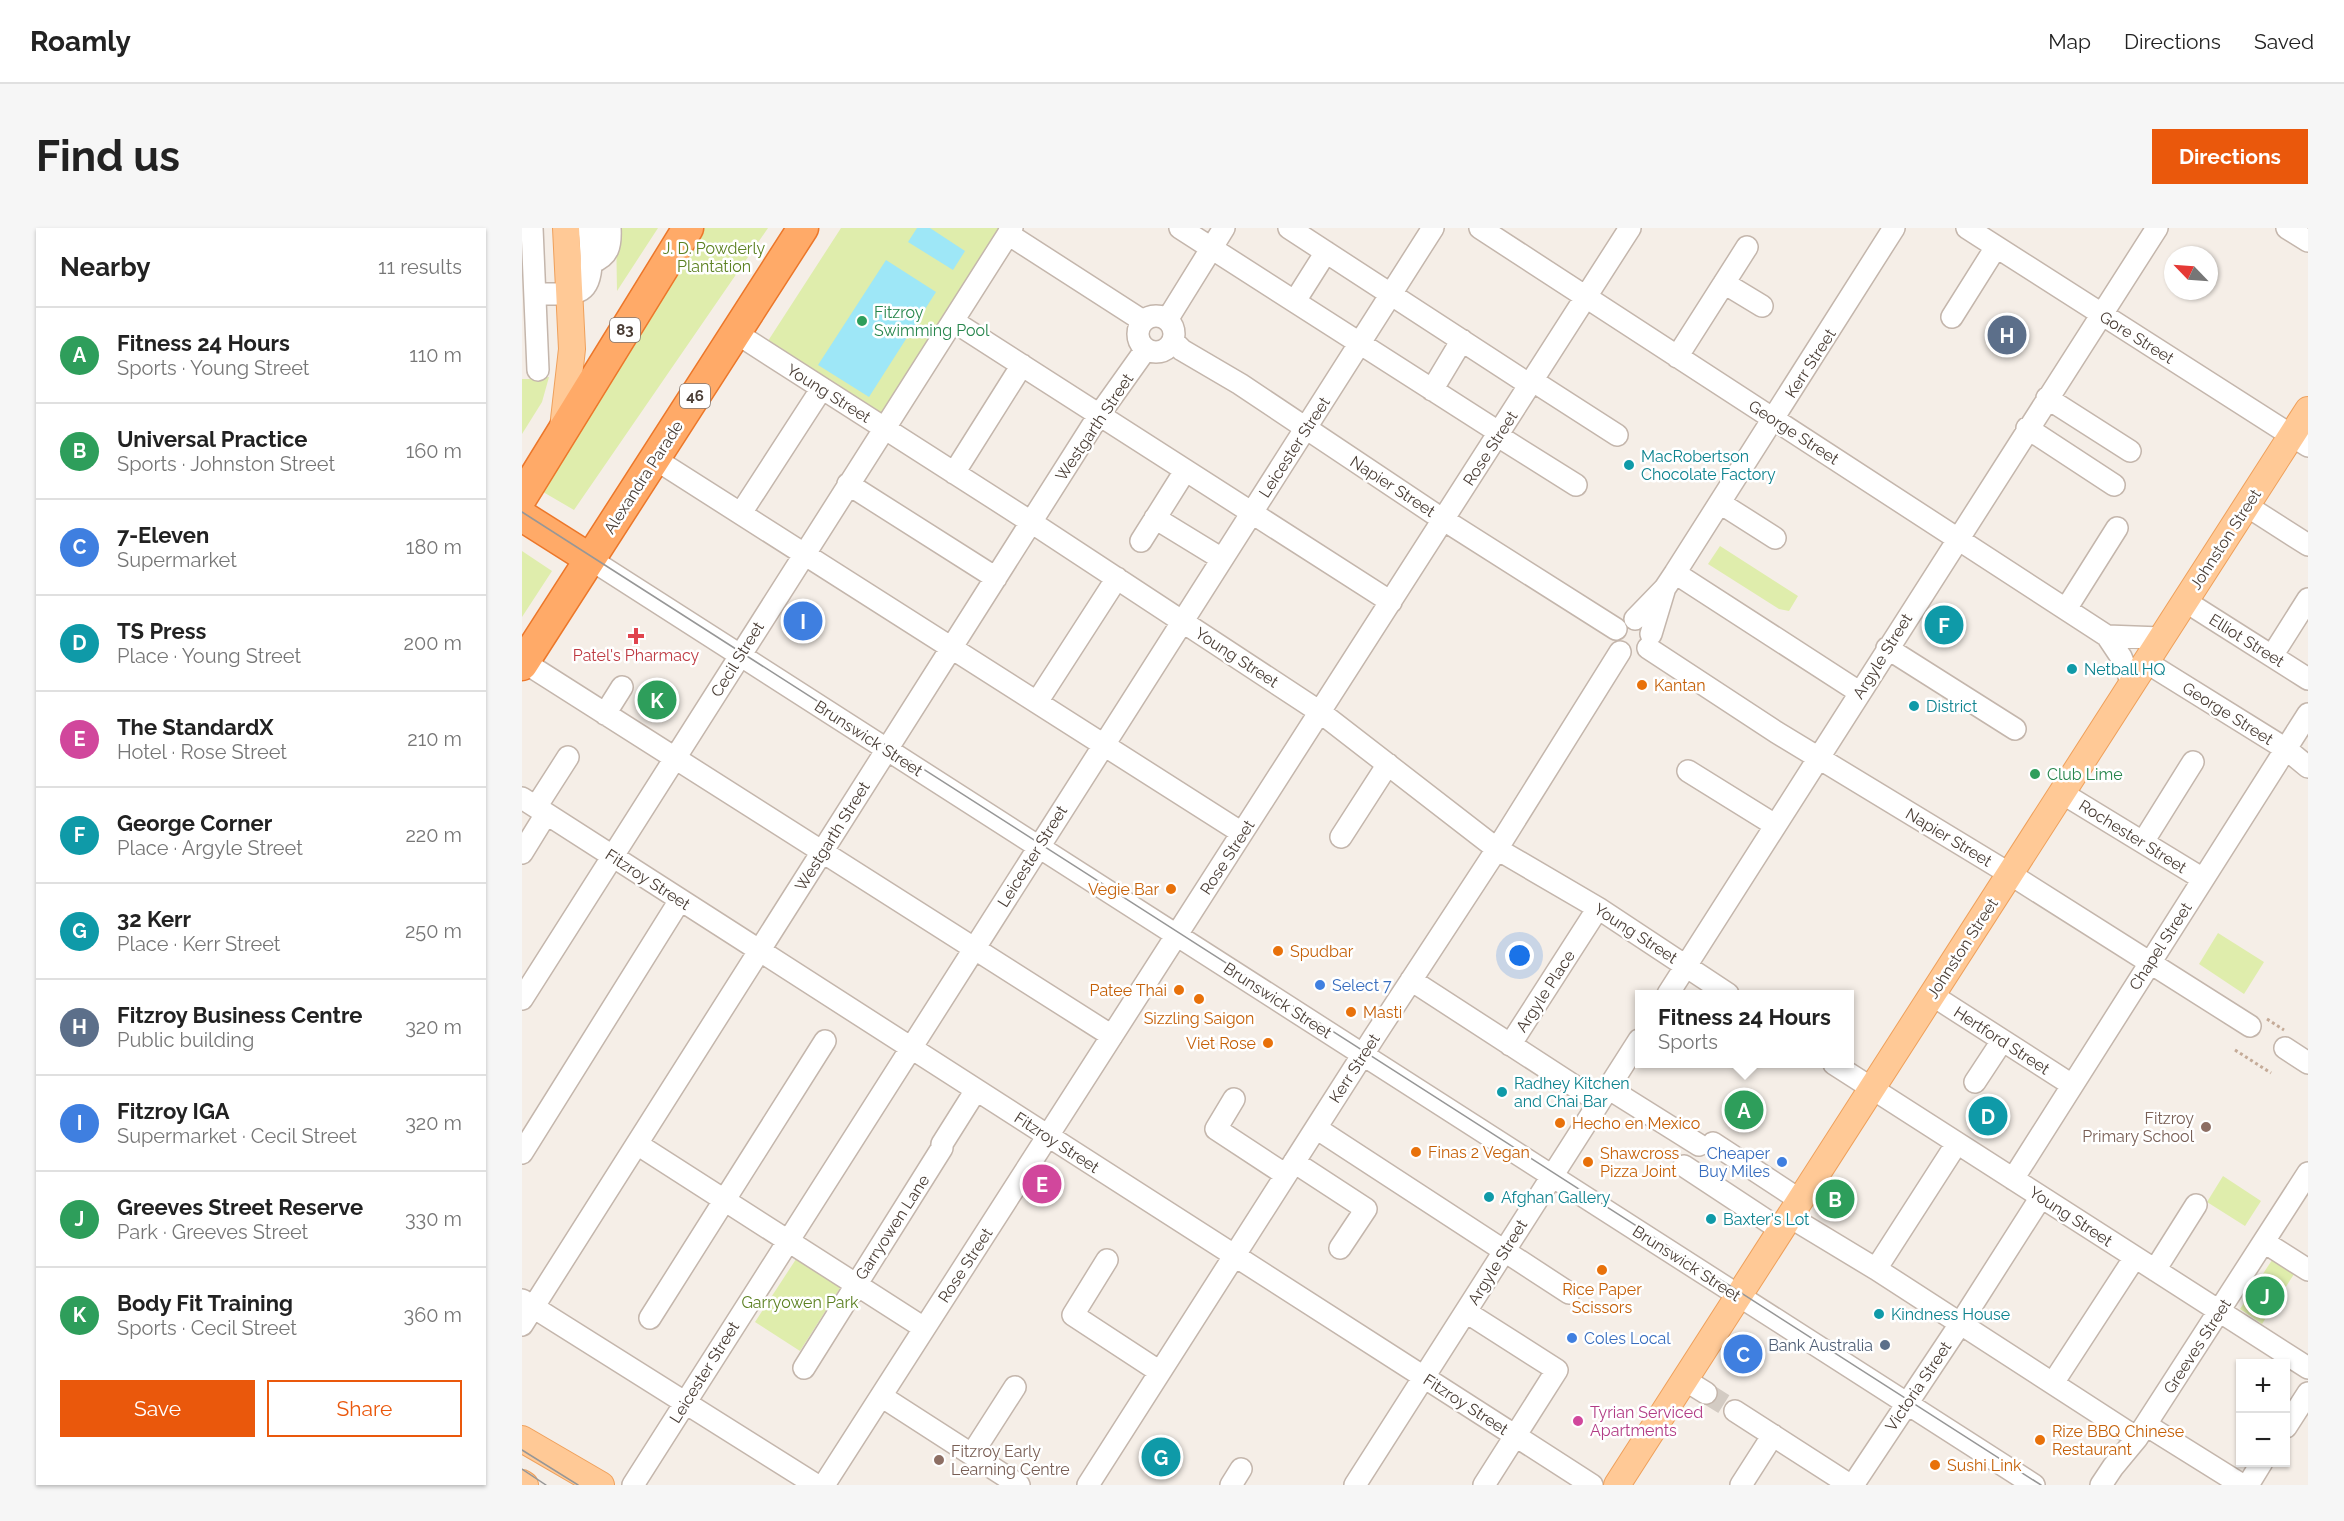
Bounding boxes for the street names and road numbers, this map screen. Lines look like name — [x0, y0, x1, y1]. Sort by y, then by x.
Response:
street label: Gore Street — [2096, 307, 2178, 368]
road number: 83 — [610, 318, 640, 342]
street label: Kerr Street — [1781, 325, 1840, 401]
street label: Young Street — [783, 360, 875, 427]
street label: Westgarth Street — [1051, 369, 1138, 485]
road number: 46 — [680, 384, 710, 408]
street label: Leicester Street — [1255, 393, 1334, 501]
street label: George Street — [1745, 396, 1843, 469]
street label: Rose Street — [1459, 407, 1522, 489]
street label: Alexandra Parade — [600, 417, 687, 537]
street label: Napier Street — [1347, 452, 1439, 521]
street label: Johnston Street — [2186, 485, 2265, 593]
street label: Argyle Street — [1849, 610, 1917, 702]
street label: Elliot Street — [2206, 610, 2288, 671]
street label: Cecil Street — [707, 618, 768, 700]
street label: Young Street — [1191, 623, 1283, 692]
street label: George Street — [2179, 678, 2277, 749]
street label: Brunswick Street — [811, 696, 927, 781]
street label: Westgarth Street — [791, 778, 874, 894]
street label: Rochester Street — [2075, 796, 2191, 877]
street label: Leicester Street — [994, 801, 1072, 911]
street label: Napier Street — [1902, 804, 1996, 871]
street label: Rose Street — [1196, 816, 1259, 898]
street label: Fitzroy Street — [602, 845, 694, 914]
street label: Johnston Street — [1923, 894, 2002, 1002]
street label: Chapel Street — [2125, 898, 2196, 994]
street label: Young Street — [1590, 899, 1682, 968]
street label: Argyle Place — [1512, 947, 1579, 1036]
street label: Brunswick Street — [1220, 958, 1336, 1043]
street label: Hertford Street — [1950, 1002, 2054, 1079]
street label: Kerr Street — [1325, 1030, 1384, 1106]
street label: Fitzroy Street — [1011, 1108, 1103, 1177]
street label: Garryowen Lane — [851, 1171, 933, 1283]
street label: Young Street — [2025, 1182, 2117, 1251]
street label: Argyle Street — [1464, 1216, 1532, 1308]
street label: Brunswick Street — [1629, 1221, 1745, 1306]
street label: Rose Street — [934, 1224, 997, 1306]
street label: Greeves Street — [2160, 1295, 2235, 1397]
street label: Leicester Street — [666, 1317, 744, 1427]
street label: Victoria Street — [1881, 1337, 1956, 1435]
street label: Fitzroy Street — [1420, 1370, 1512, 1439]

